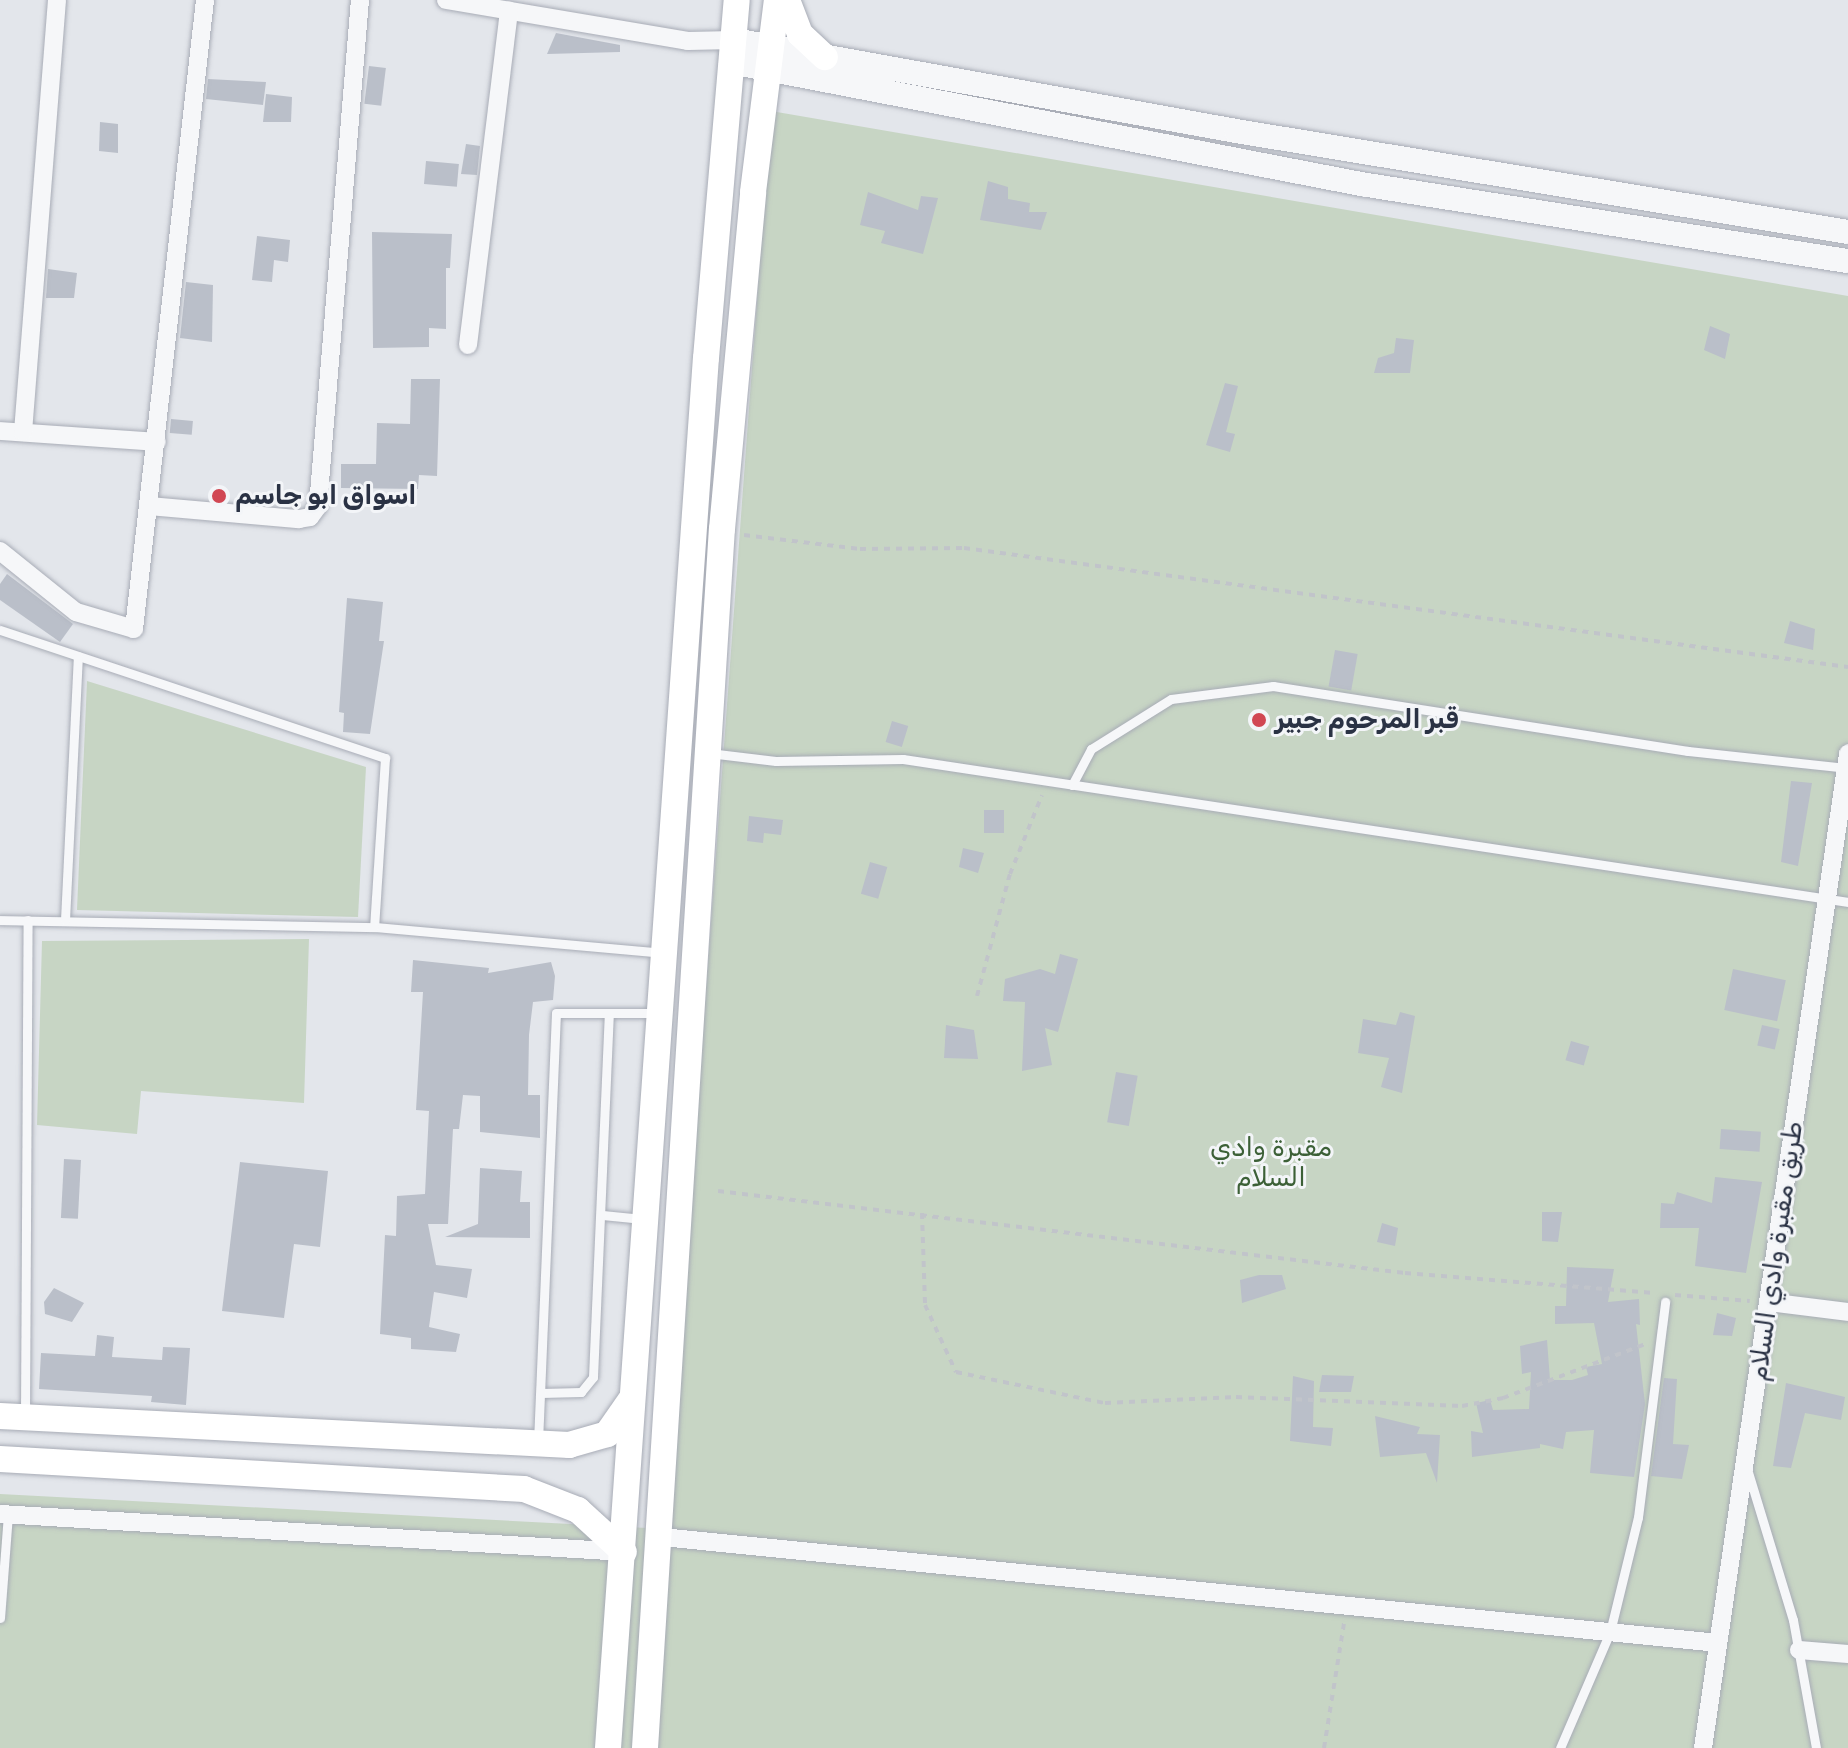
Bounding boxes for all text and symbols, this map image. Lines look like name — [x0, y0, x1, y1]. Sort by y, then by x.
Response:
place label: اسواق ابو جاسم — [235, 480, 416, 512]
marker: اسواق ابو جاسم — [210, 487, 228, 505]
place label: قبر المرحوم جبير — [1275, 704, 1459, 736]
marker: قبر المرحوم جبير — [1250, 711, 1268, 729]
street label: طريق مقبرة وادي السلام — [1742, 1119, 1810, 1383]
park label: مقبرة وادي السلام — [1210, 1132, 1332, 1194]

